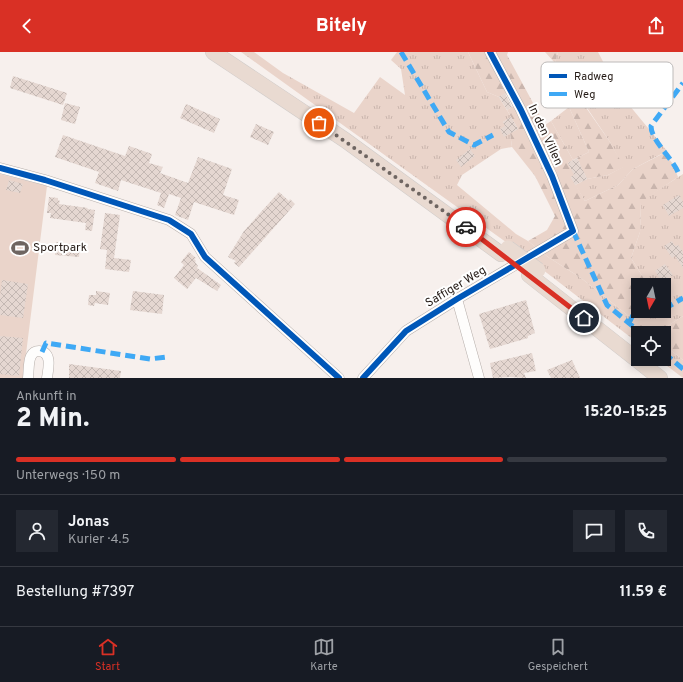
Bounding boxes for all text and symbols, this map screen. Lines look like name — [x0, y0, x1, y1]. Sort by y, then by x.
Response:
icon: back — [16, 15, 38, 37]
text: Bitely — [316, 15, 367, 38]
icon: share — [645, 15, 667, 37]
legend — [541, 62, 673, 108]
text: Radweg — [574, 70, 613, 84]
text: Weg — [574, 88, 595, 102]
street label: In den Villen — [524, 102, 566, 168]
pin — [302, 106, 336, 140]
icon: bag — [308, 112, 330, 134]
courier — [446, 207, 486, 247]
icon: car — [455, 216, 477, 238]
sports icon: Sportpark — [10, 238, 30, 258]
place label: Sportpark — [33, 240, 87, 256]
street label: Saffiger Weg — [423, 263, 489, 311]
north arrow — [631, 278, 671, 318]
map controls — [631, 278, 671, 366]
pin — [567, 301, 601, 335]
icon: home — [573, 307, 595, 329]
button: locate — [631, 326, 671, 366]
text: Ankunft in — [16, 389, 77, 405]
text: 2 Min. — [16, 403, 90, 436]
text: 15:20–15:25 — [584, 403, 667, 422]
text: Unterwegs · 150 m — [16, 468, 120, 484]
button: person — [16, 510, 58, 552]
button: chat — [573, 510, 615, 552]
button: phone — [625, 510, 667, 552]
text: Jonas — [68, 513, 109, 532]
text: Kurier · 4.5 — [68, 532, 130, 548]
text: Bestellung #7397 — [16, 583, 134, 602]
text: 11.59 € — [620, 583, 667, 602]
tab: Start — [95, 636, 120, 674]
tab: Karte — [310, 636, 338, 674]
tab: Gespeichert — [528, 636, 588, 674]

